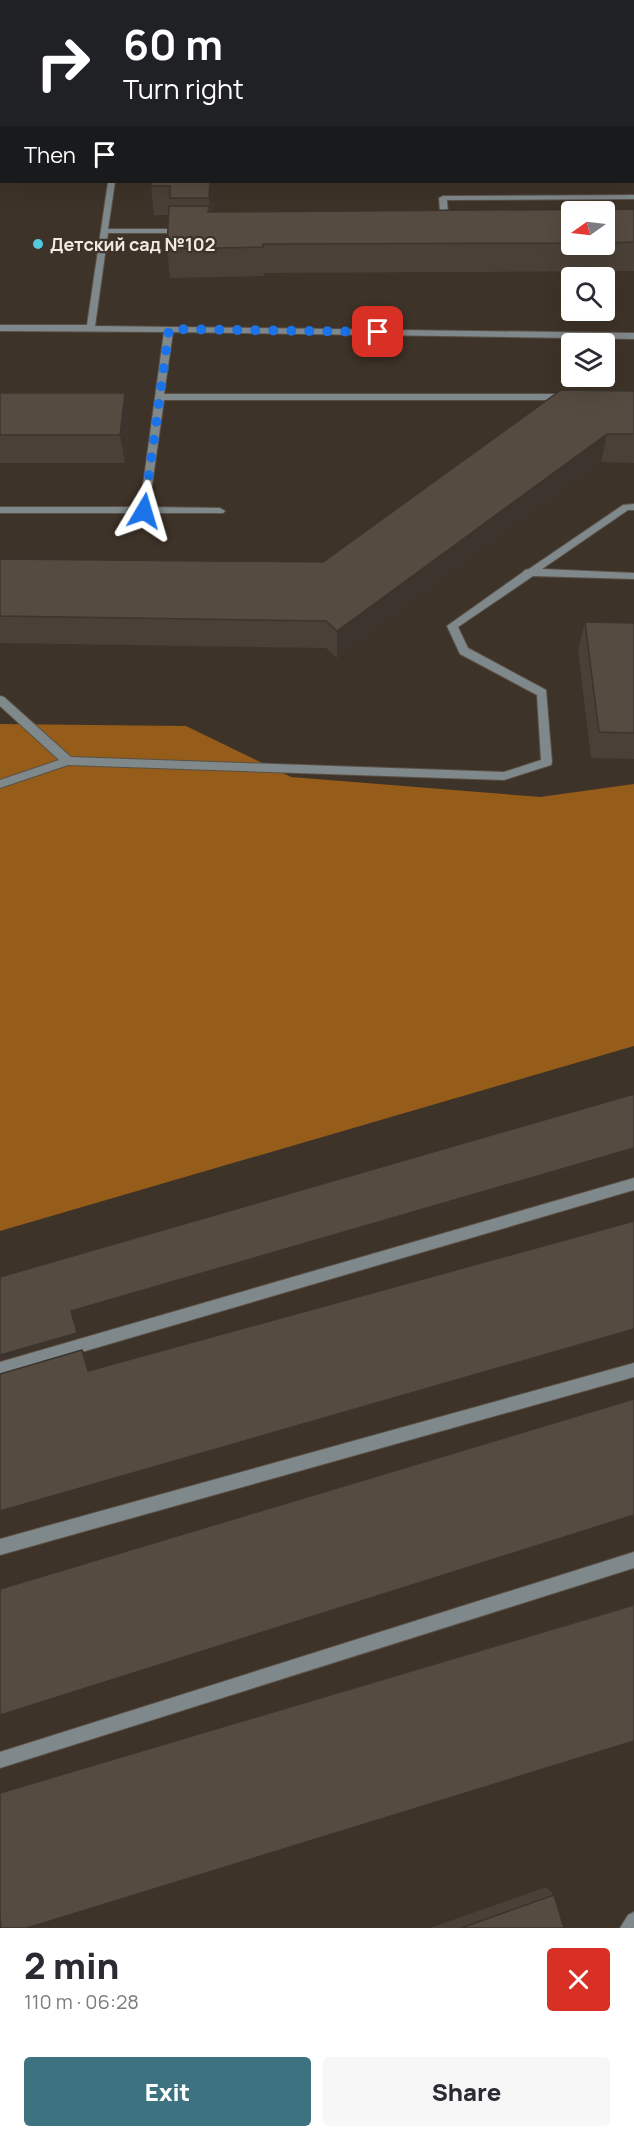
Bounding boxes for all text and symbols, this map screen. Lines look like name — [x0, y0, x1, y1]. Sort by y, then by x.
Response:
text: 60 m — [123, 15, 223, 73]
icon: right — [24, 24, 102, 102]
text: Turn right — [123, 70, 244, 107]
icon: arrive — [88, 138, 121, 171]
text: Then — [24, 140, 76, 170]
north arrow — [561, 201, 615, 255]
map controls — [561, 201, 615, 387]
place label: Детский сад №102 — [50, 232, 215, 256]
marker: Детский сад №102 — [31, 237, 45, 251]
button: search — [561, 267, 615, 321]
pin — [352, 306, 403, 357]
icon: arrive — [361, 315, 394, 348]
button: layers — [561, 333, 615, 387]
position arrow — [112, 479, 176, 543]
text: 2 min — [24, 1941, 119, 1990]
button: close — [547, 1948, 610, 2011]
text: 110 m · 06:28 — [24, 1988, 139, 2015]
button: Exit — [24, 2057, 311, 2126]
button: Share — [323, 2057, 610, 2126]

